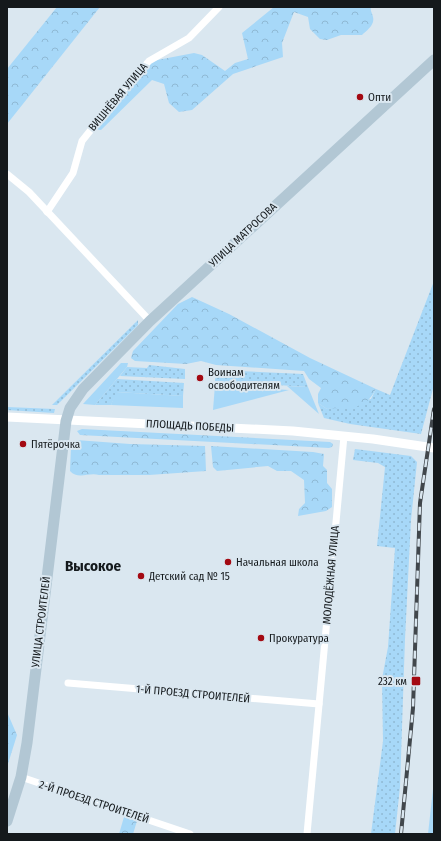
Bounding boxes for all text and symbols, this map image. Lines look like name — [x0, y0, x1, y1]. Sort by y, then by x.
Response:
street label: ВИШНЁВАЯ УЛИЦА — [86, 60, 150, 134]
place label: Опти — [368, 91, 391, 104]
marker: Опти — [355, 92, 365, 102]
street label: УЛИЦА МАТРОСОВА — [206, 200, 280, 270]
place label: Воинам освободителям — [208, 366, 280, 392]
marker: Воинам освободителям — [195, 373, 205, 383]
street label: ПЛОЩАДЬ ПОБЕДЫ — [146, 417, 234, 435]
place label: Пятёрочка — [31, 438, 80, 451]
marker: Пятёрочка — [18, 439, 28, 449]
street label: МОЛОДЁЖНАЯ УЛИЦА — [320, 525, 342, 625]
place label: Начальная школа — [236, 556, 319, 569]
district label: Высокое — [65, 557, 121, 575]
marker: Начальная школа — [223, 557, 233, 567]
place label: Детский сад № 15 — [148, 570, 230, 583]
marker: Детский сад № 15 — [136, 571, 146, 581]
street label: УЛИЦА СТРОИТЕЛЕЙ — [29, 576, 53, 669]
place label: Прокуратура — [269, 632, 329, 645]
marker: Прокуратура — [256, 633, 266, 643]
place label: 232 км — [378, 675, 407, 688]
marker: 232 км — [410, 675, 422, 687]
street label: 1-Й ПРОЕЗД СТРОИТЕЛЕЙ — [136, 683, 250, 705]
street label: 2-Й ПРОЕЗД СТРОИТЕЛЕЙ — [37, 778, 151, 826]

